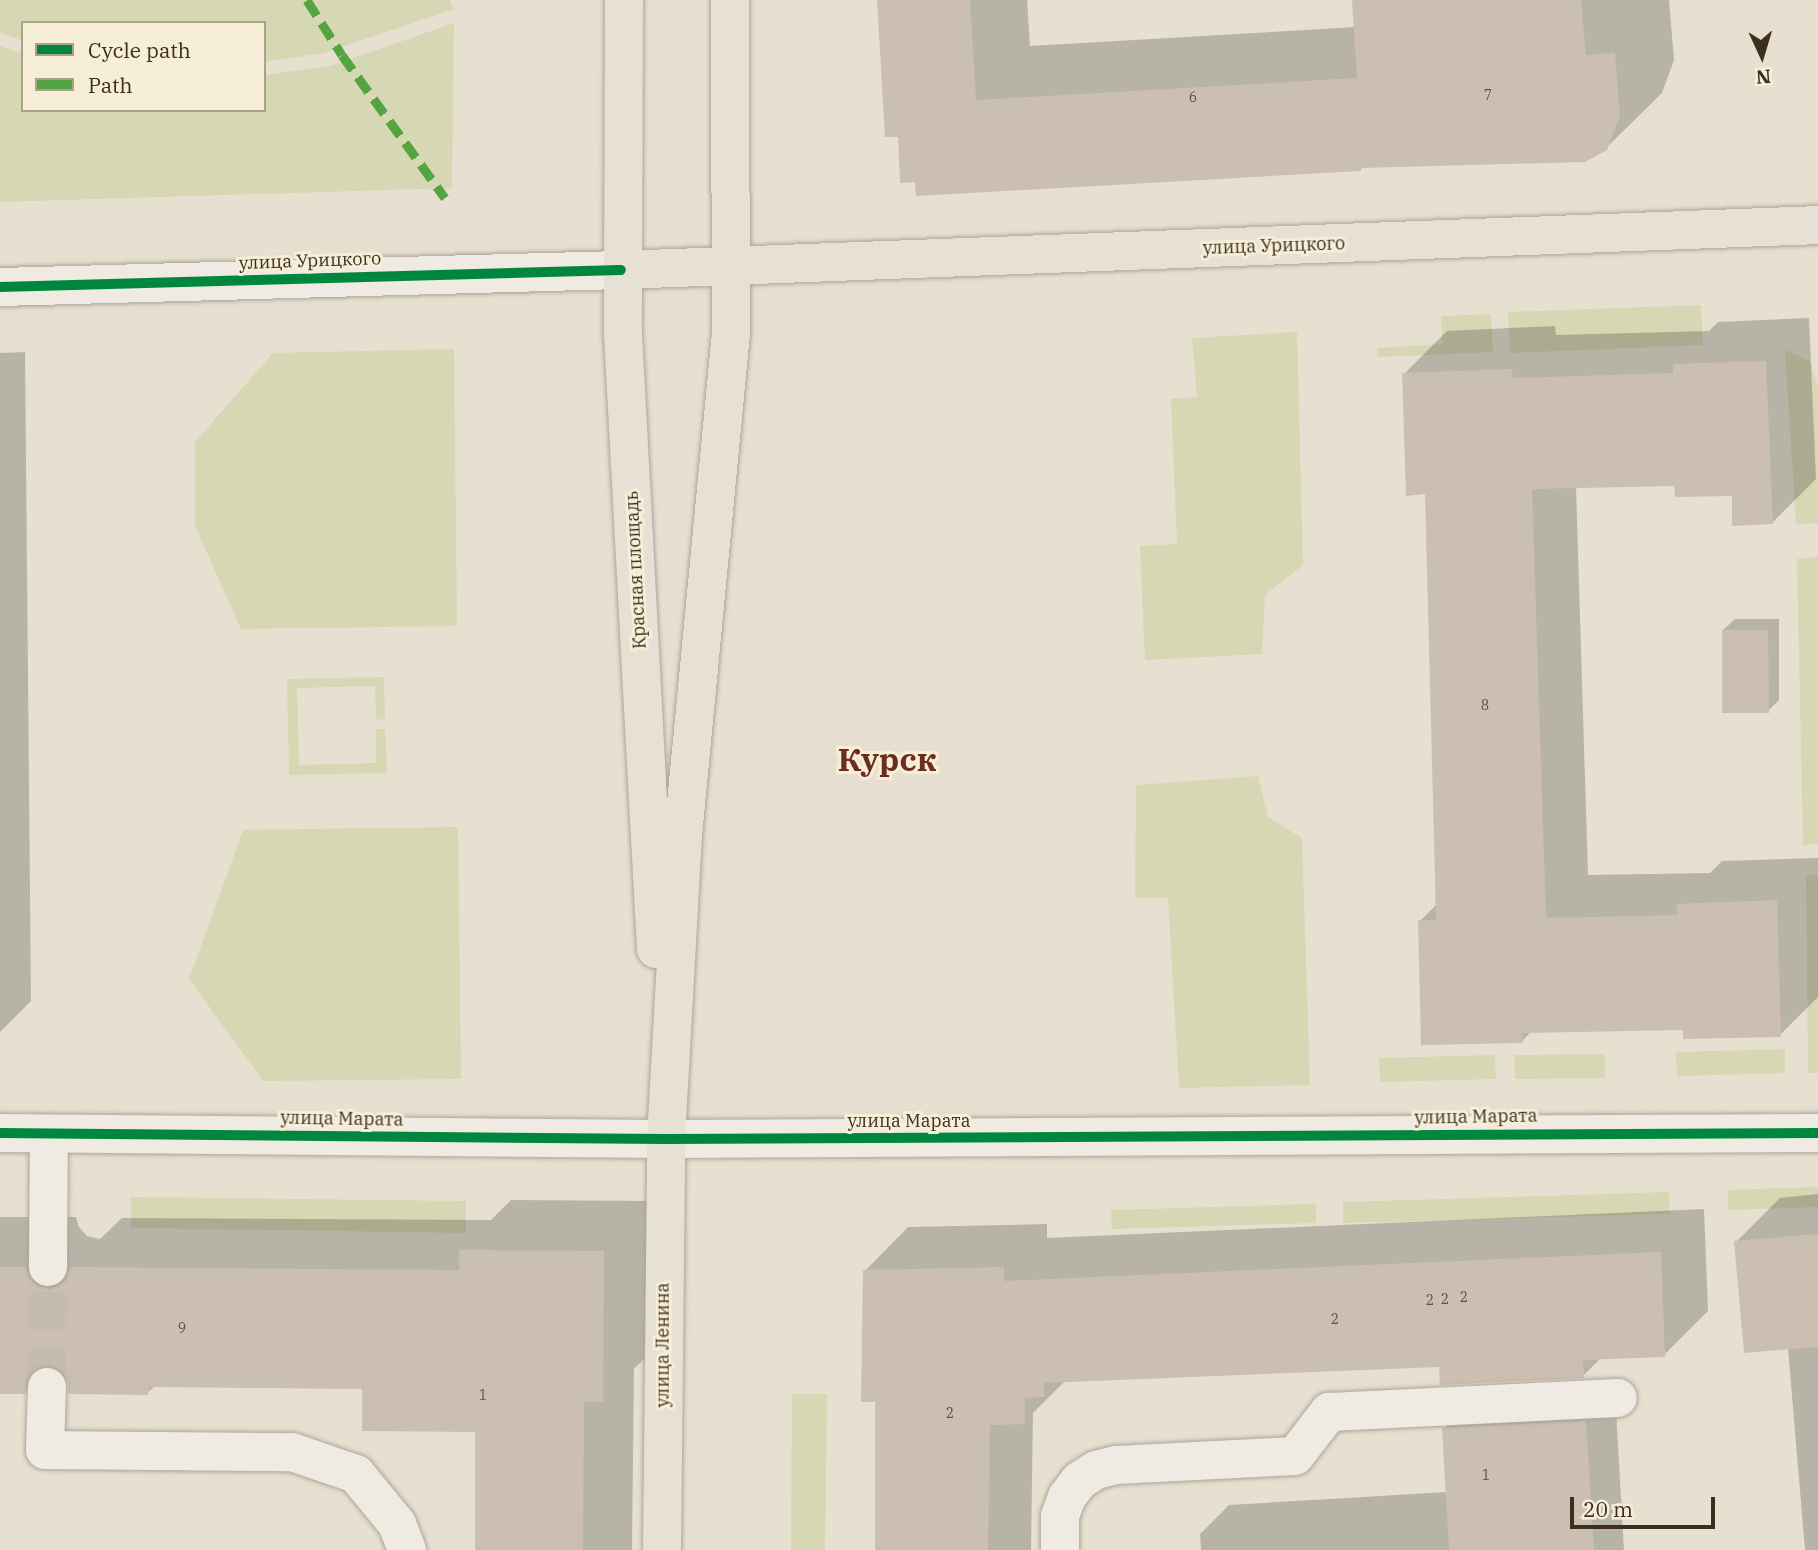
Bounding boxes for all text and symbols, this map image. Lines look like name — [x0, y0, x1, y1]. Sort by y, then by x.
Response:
legend — [21, 21, 266, 112]
north arrow — [1727, 21, 1797, 91]
text: Cycle path — [88, 36, 191, 64]
text: N — [1755, 64, 1772, 89]
text: Path — [88, 71, 133, 99]
house number: 7 — [1484, 87, 1492, 103]
house number: 6 — [1189, 89, 1197, 105]
street label: улица Урицкого — [1202, 233, 1346, 259]
street label: улица Урицкого — [238, 248, 382, 274]
street label: Красная площадь — [621, 490, 651, 650]
house number: 8 — [1481, 697, 1489, 713]
district label: Курск — [838, 740, 936, 778]
street label: улица Марата — [1414, 1105, 1538, 1129]
street label: улица Марата — [280, 1107, 404, 1131]
street label: улица Марата — [847, 1110, 971, 1132]
street label: улица Ленина — [652, 1283, 674, 1407]
house number: 2 — [1460, 1289, 1468, 1305]
house number: 2 — [1441, 1291, 1449, 1307]
house number: 2 — [1426, 1292, 1434, 1308]
house number: 2 — [1331, 1311, 1339, 1327]
house number: 9 — [178, 1320, 186, 1336]
house number: 1 — [479, 1387, 487, 1403]
house number: 2 — [946, 1405, 954, 1421]
house number: 1 — [1482, 1467, 1490, 1483]
scale bar — [1573, 1484, 1718, 1528]
text: 20 m — [1583, 1495, 1633, 1523]

